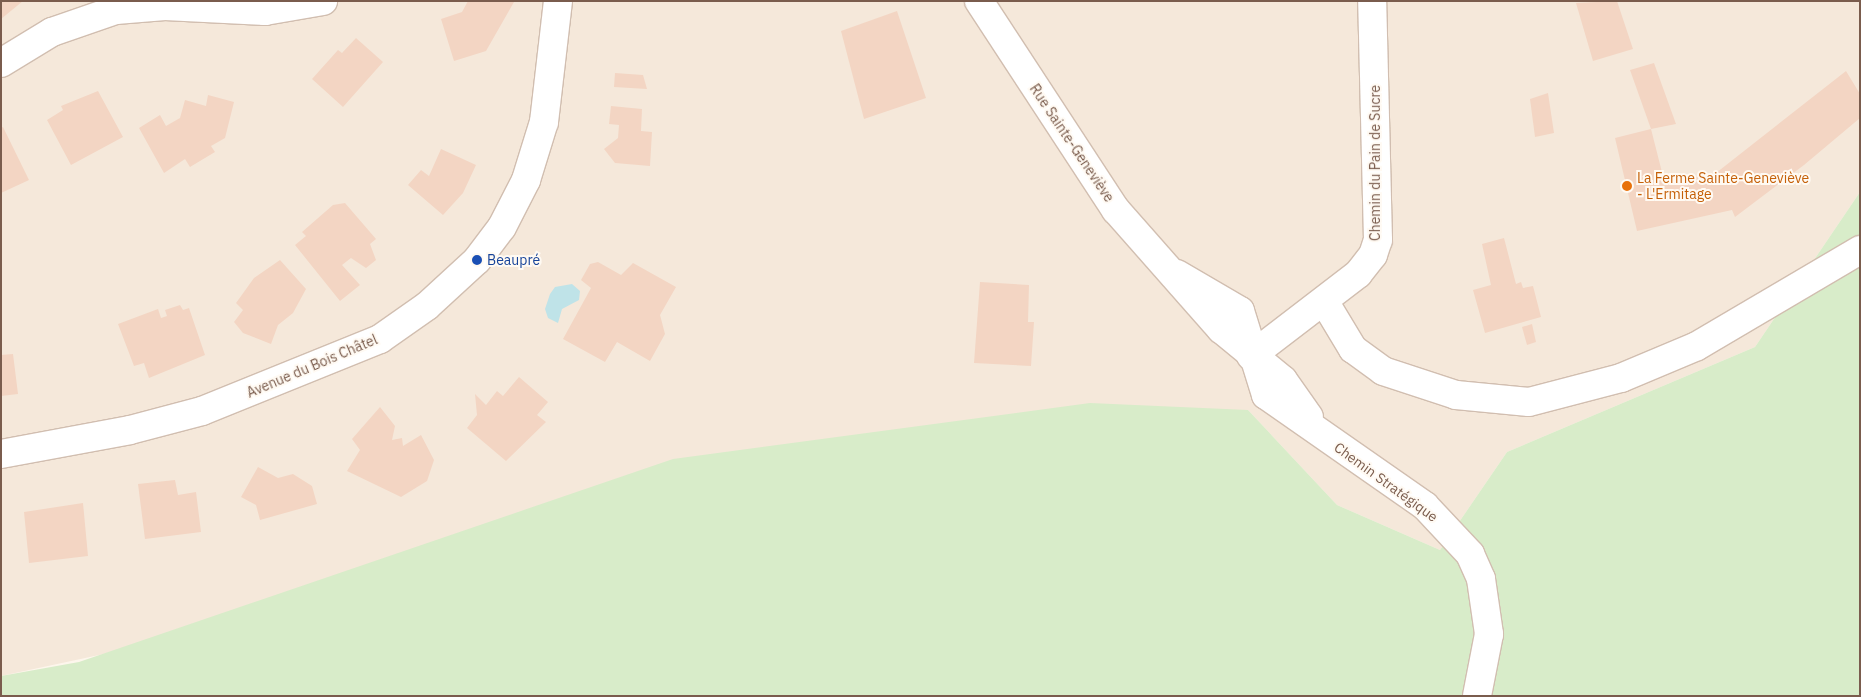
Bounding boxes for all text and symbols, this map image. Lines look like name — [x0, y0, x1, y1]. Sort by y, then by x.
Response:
street label: Rue Sainte-Geneviève — [1026, 81, 1118, 205]
street label: Chemin du Pain de Sucre — [1367, 85, 1383, 241]
place label: La Ferme Sainte-Geneviève - L'Ermitage — [1637, 170, 1809, 202]
marker: La Ferme Sainte-Geneviève - L'Ermitage — [1621, 180, 1633, 192]
place label: Beaupré — [487, 252, 540, 268]
marker: Beaupré — [471, 254, 483, 266]
street label: Avenue du Bois Châtel — [244, 331, 380, 401]
street label: Chemin Stratégique — [1331, 439, 1441, 525]

